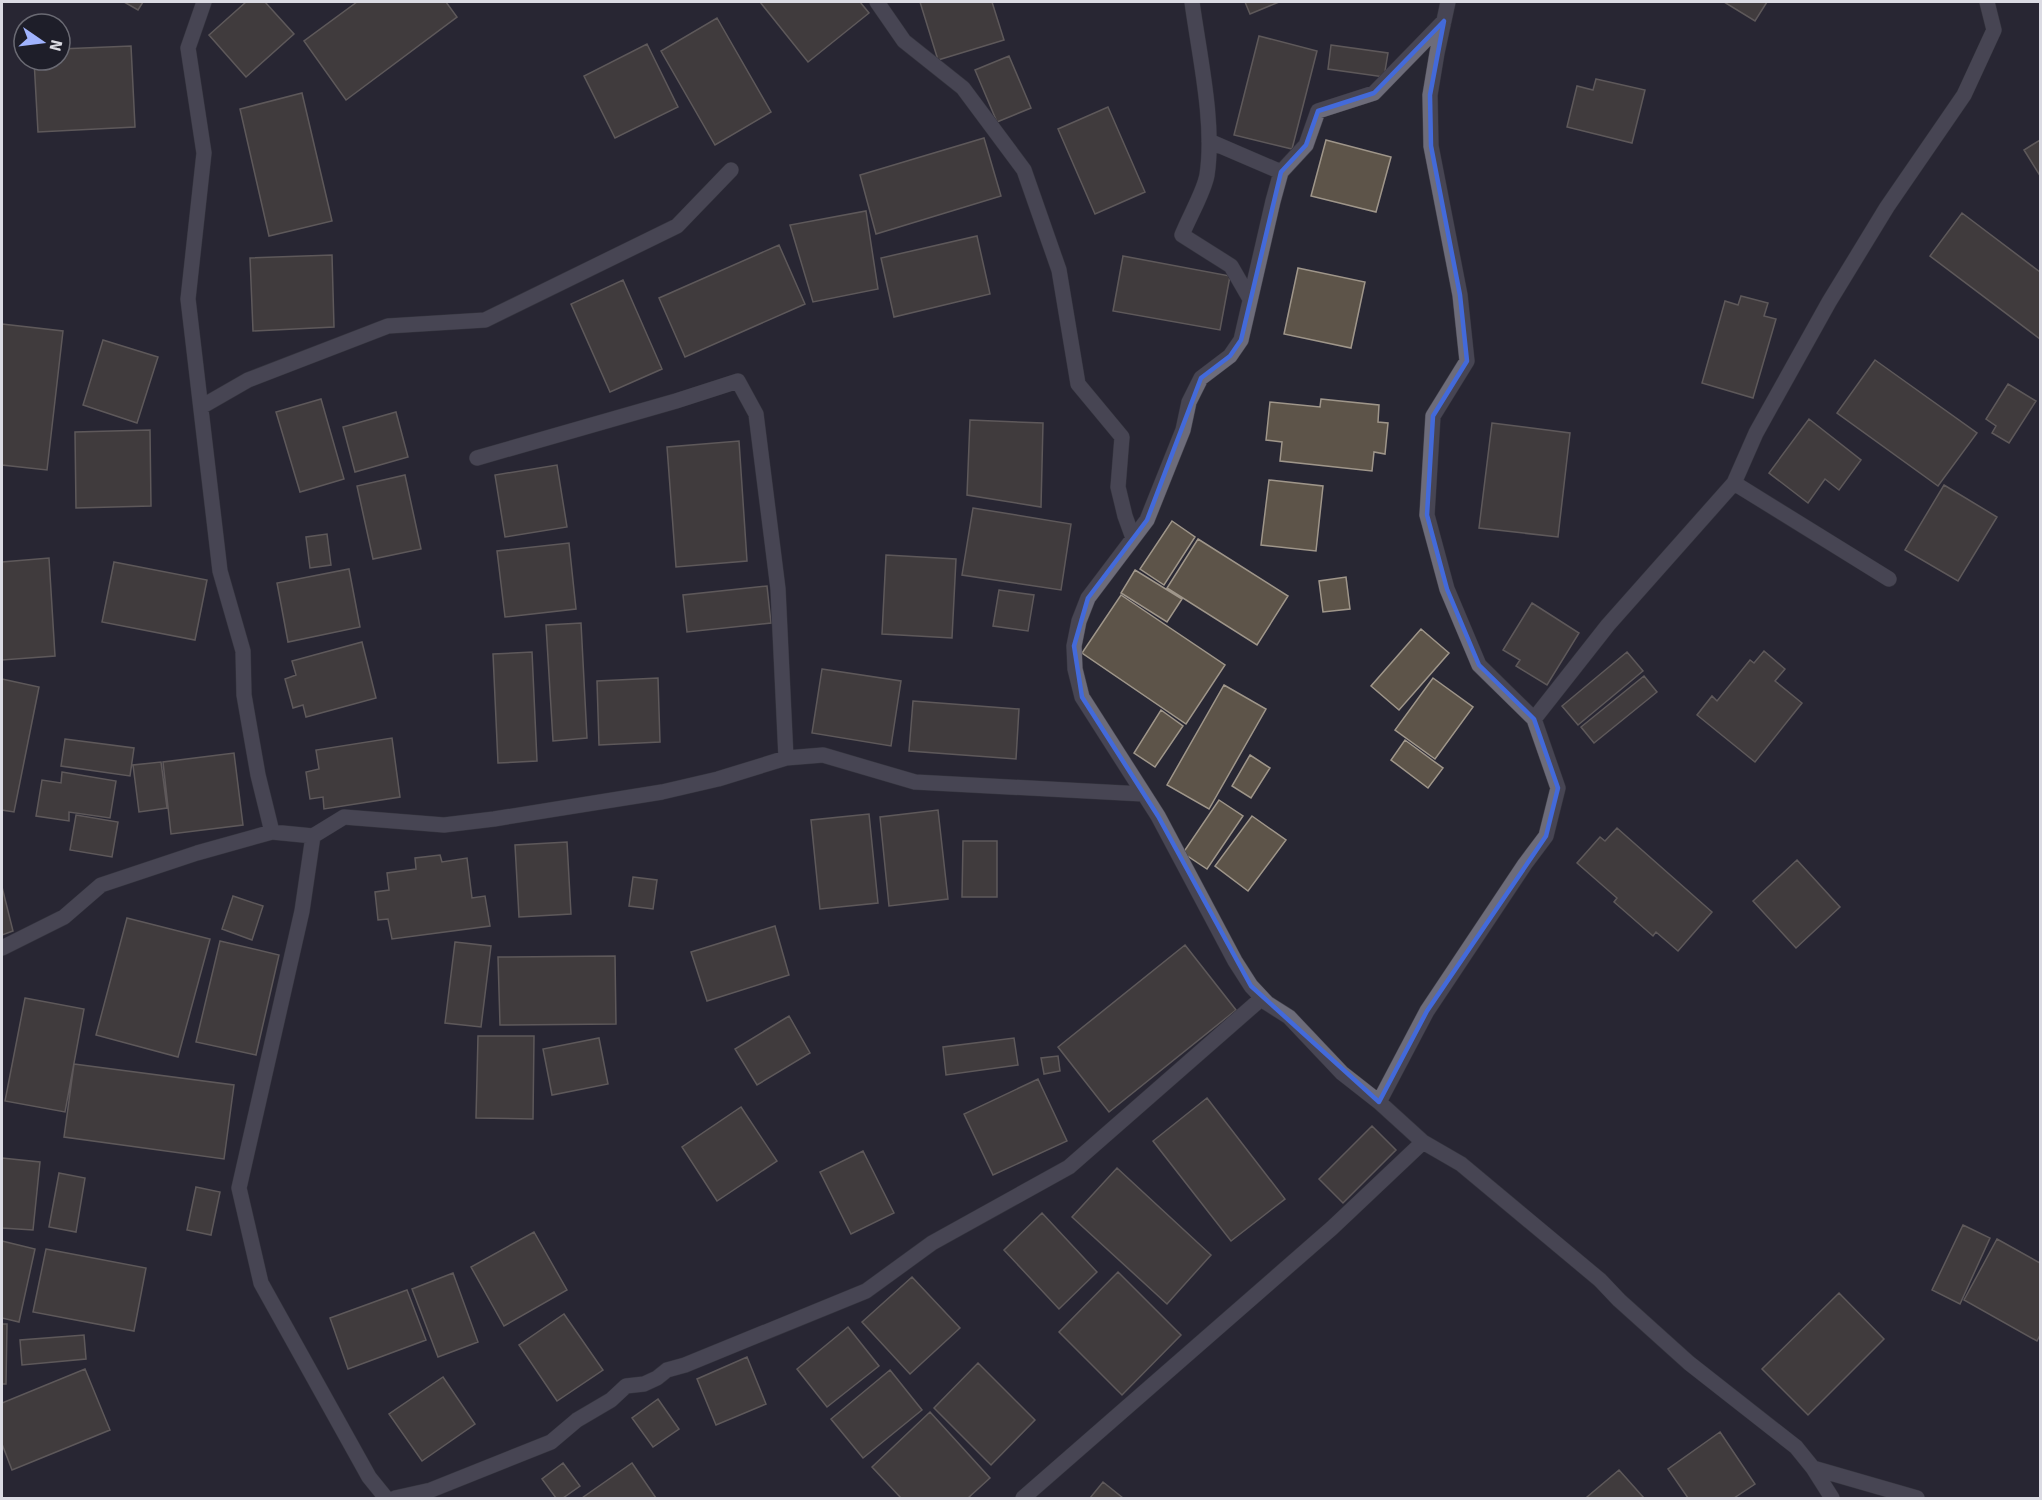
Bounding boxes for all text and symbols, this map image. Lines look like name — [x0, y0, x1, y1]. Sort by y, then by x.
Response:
north arrow — [12, 12, 72, 72]
text: N — [45, 38, 67, 53]

